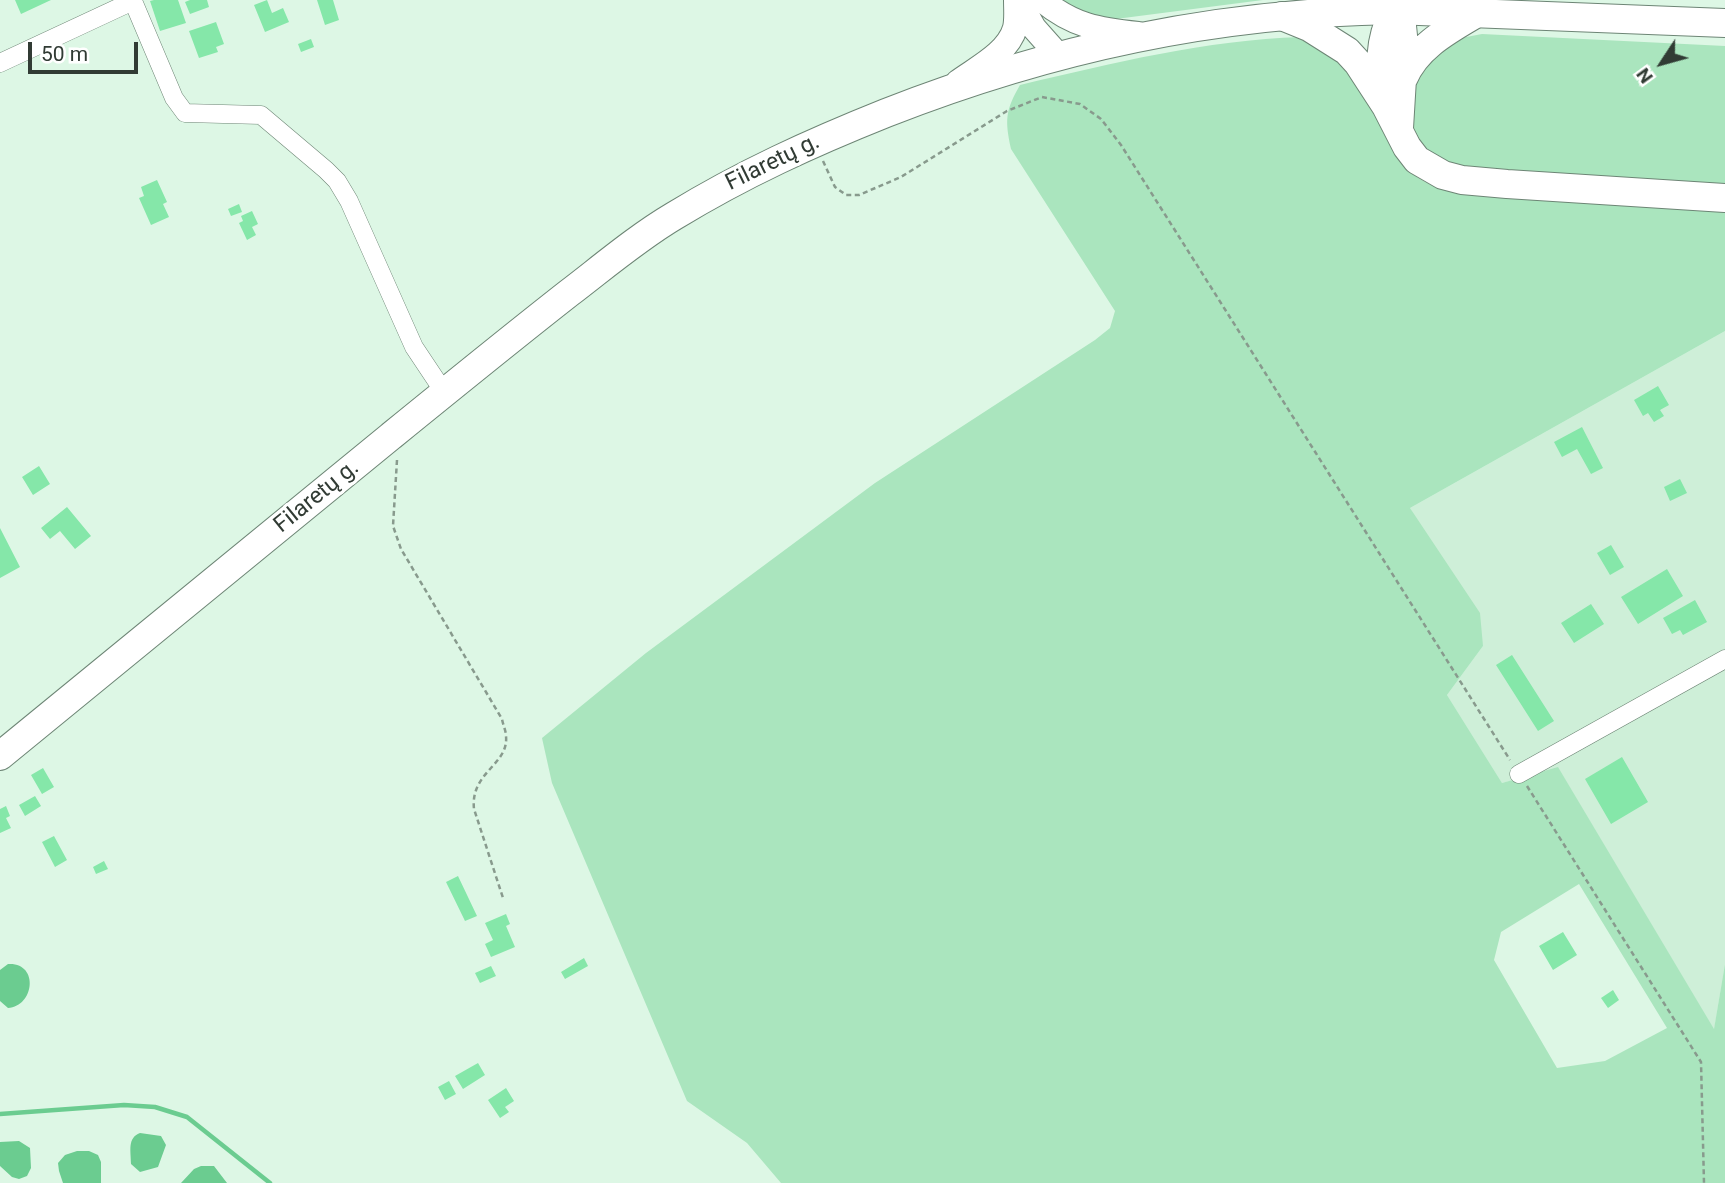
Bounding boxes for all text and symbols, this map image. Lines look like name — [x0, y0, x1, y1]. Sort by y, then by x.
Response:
scale bar — [32, 28, 142, 72]
north arrow — [1627, 28, 1697, 98]
text: 50 m — [41, 42, 88, 66]
text: N — [1631, 63, 1658, 88]
street label: Filaretų g. — [722, 128, 824, 198]
street label: Filaretų g. — [269, 454, 365, 540]

